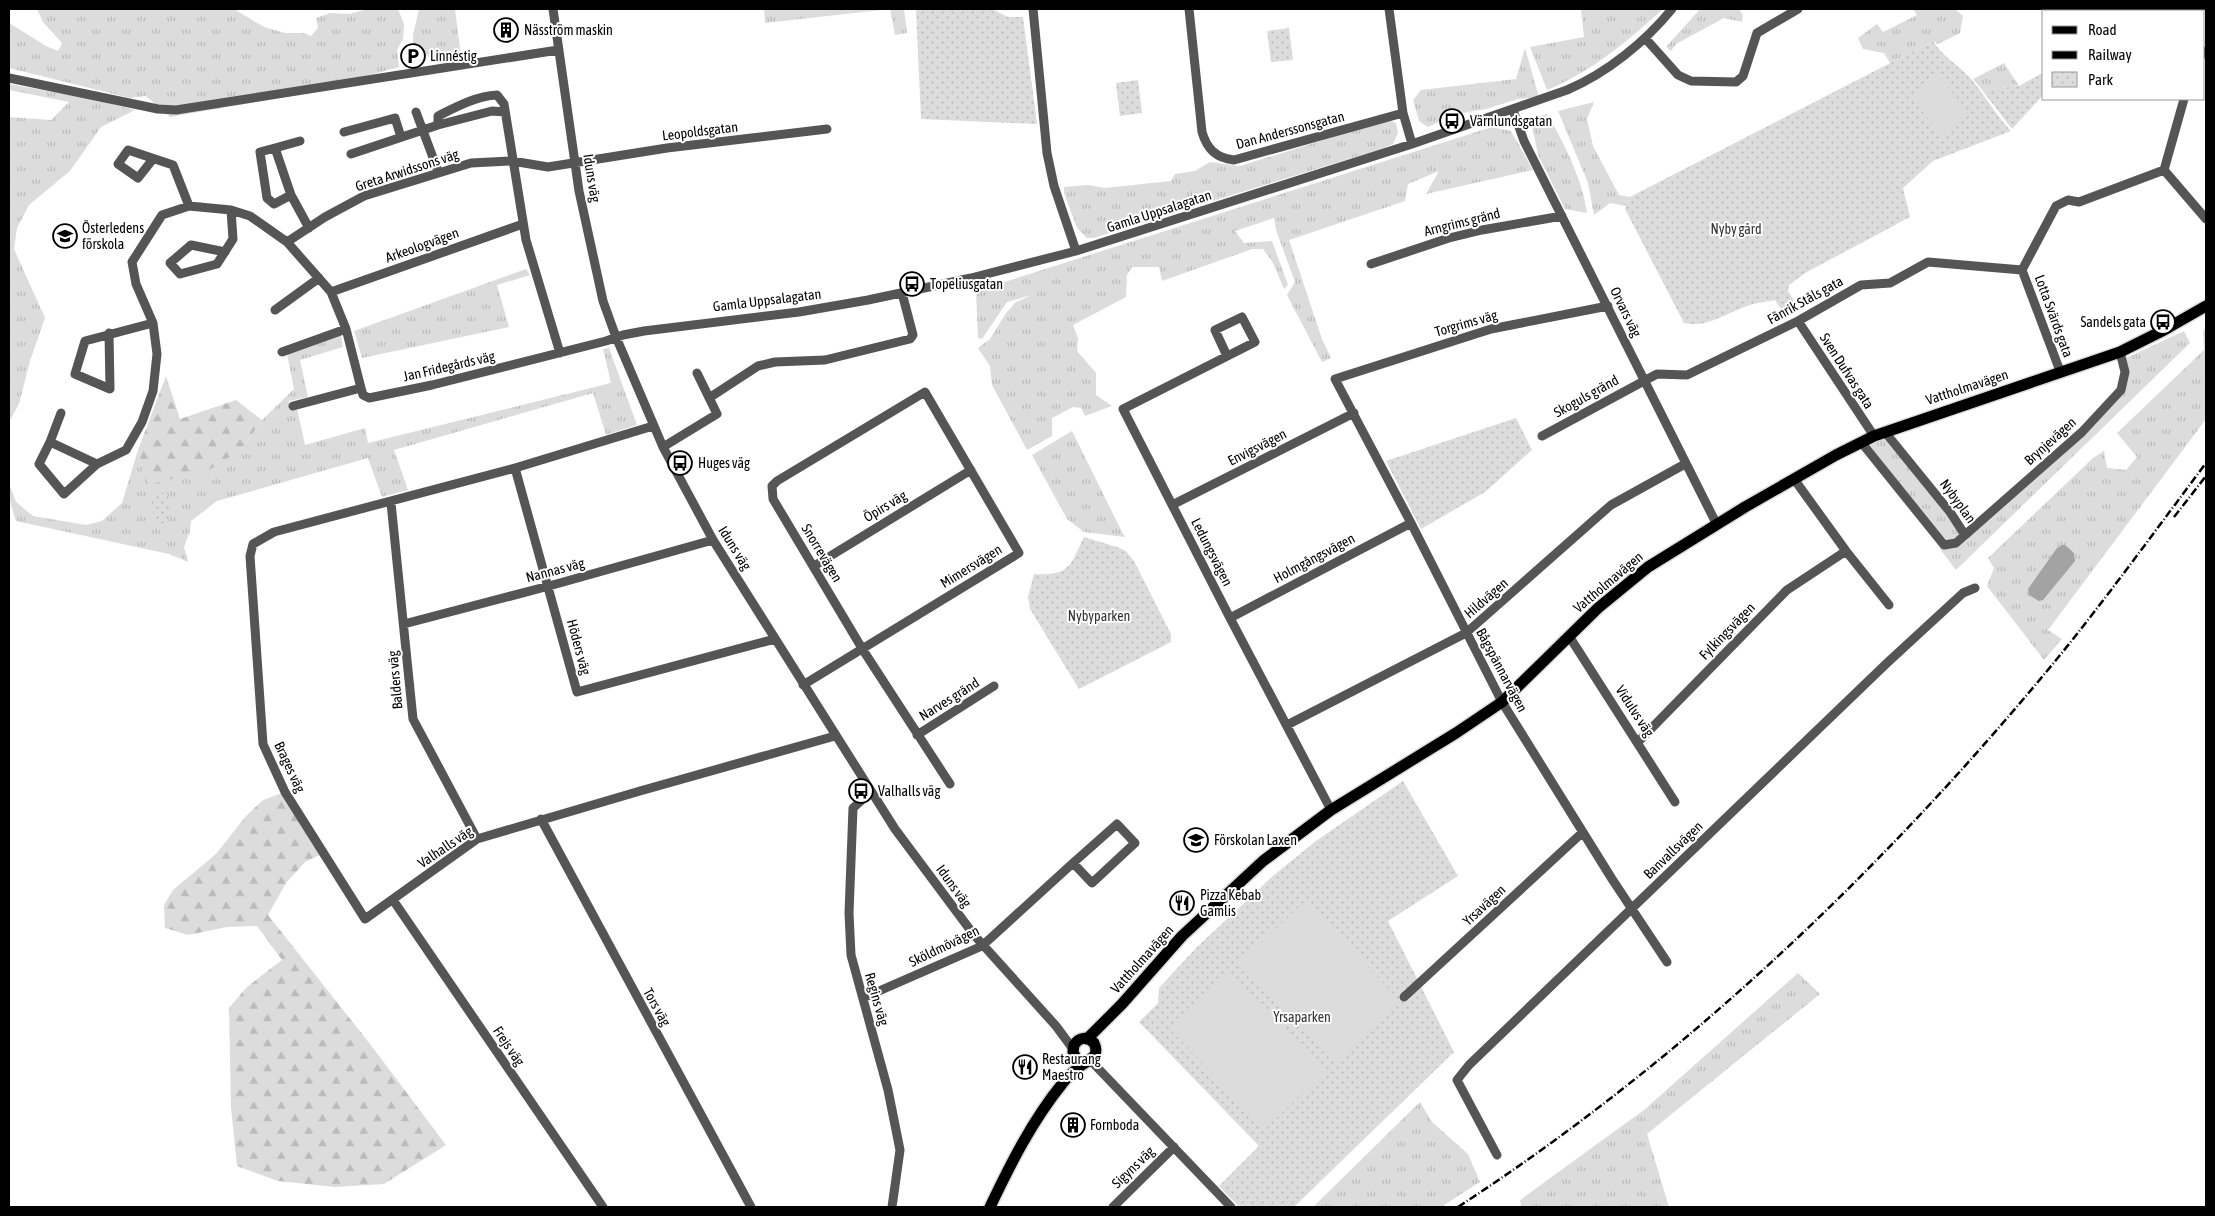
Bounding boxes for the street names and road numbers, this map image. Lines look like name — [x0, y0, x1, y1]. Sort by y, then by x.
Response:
street label: Dan Anderssonsgatan — [1234, 108, 1346, 152]
street label: Leopoldsgatan — [661, 118, 739, 144]
street label: Greta Arwidssons väg — [353, 146, 461, 194]
street label: Iduns väg — [580, 153, 604, 203]
street label: Gamla Uppsalagatan — [1105, 187, 1213, 235]
street label: Arngrims gränd — [1422, 205, 1502, 239]
street label: Arkeologvägen — [383, 224, 461, 266]
street label: Lotta Svärds gata — [2032, 272, 2076, 360]
street label: Fänrik Ståls gata — [1764, 273, 1846, 327]
street label: Orvars väg — [1607, 284, 1645, 340]
street label: Gamla Uppsalagatan — [712, 285, 822, 315]
street label: Torgrims väg — [1433, 306, 1499, 340]
street label: Sven Dufvas gata — [1817, 330, 1877, 412]
street label: Jan Fridegårds väg — [402, 348, 496, 384]
street label: Vattholmavägen — [1924, 366, 2010, 408]
street label: Skoguls gränd — [1551, 372, 1621, 420]
street label: Brynjevägen — [2021, 414, 2079, 468]
street label: Envigsvägen — [1225, 425, 1289, 469]
street label: Nybyplan — [1937, 476, 1979, 526]
street label: Öpirs väg — [861, 487, 909, 525]
street label: Ledungsvägen — [1188, 515, 1236, 589]
street label: Snorrevägen — [798, 521, 846, 585]
street label: Iduns väg — [715, 523, 755, 573]
street label: Holmgångsvägen — [1271, 530, 1357, 586]
street label: Mimersvägen — [937, 541, 1005, 591]
street label: Vattholmavägen — [1570, 548, 1646, 616]
street label: Nannas väg — [524, 555, 586, 585]
street label: Hildvägen — [1461, 575, 1511, 621]
street label: Fylkingsvägen — [1696, 599, 1758, 663]
street label: Höders väg — [564, 617, 594, 677]
street label: Bågspännarvägen — [1473, 625, 1531, 715]
street label: Balders väg — [384, 650, 406, 710]
street label: Narves gränd — [916, 674, 982, 724]
street label: Vidulvs väg — [1613, 682, 1657, 740]
street label: Brages väg — [271, 739, 309, 795]
street label: Banvallsvägen — [1640, 818, 1706, 882]
street label: Valhalls väg — [415, 823, 475, 871]
street label: Iduns väg — [933, 862, 975, 910]
street label: Yrsavägen — [1459, 881, 1509, 929]
street label: Sköldmövägen — [906, 922, 982, 970]
street label: Vattholmavägen — [1107, 922, 1177, 996]
street label: Regins väg — [862, 971, 892, 1027]
street label: Tors väg — [640, 985, 674, 1029]
street label: Frejs väg — [490, 1023, 528, 1069]
street label: Sigyns väg — [1108, 1143, 1158, 1191]

